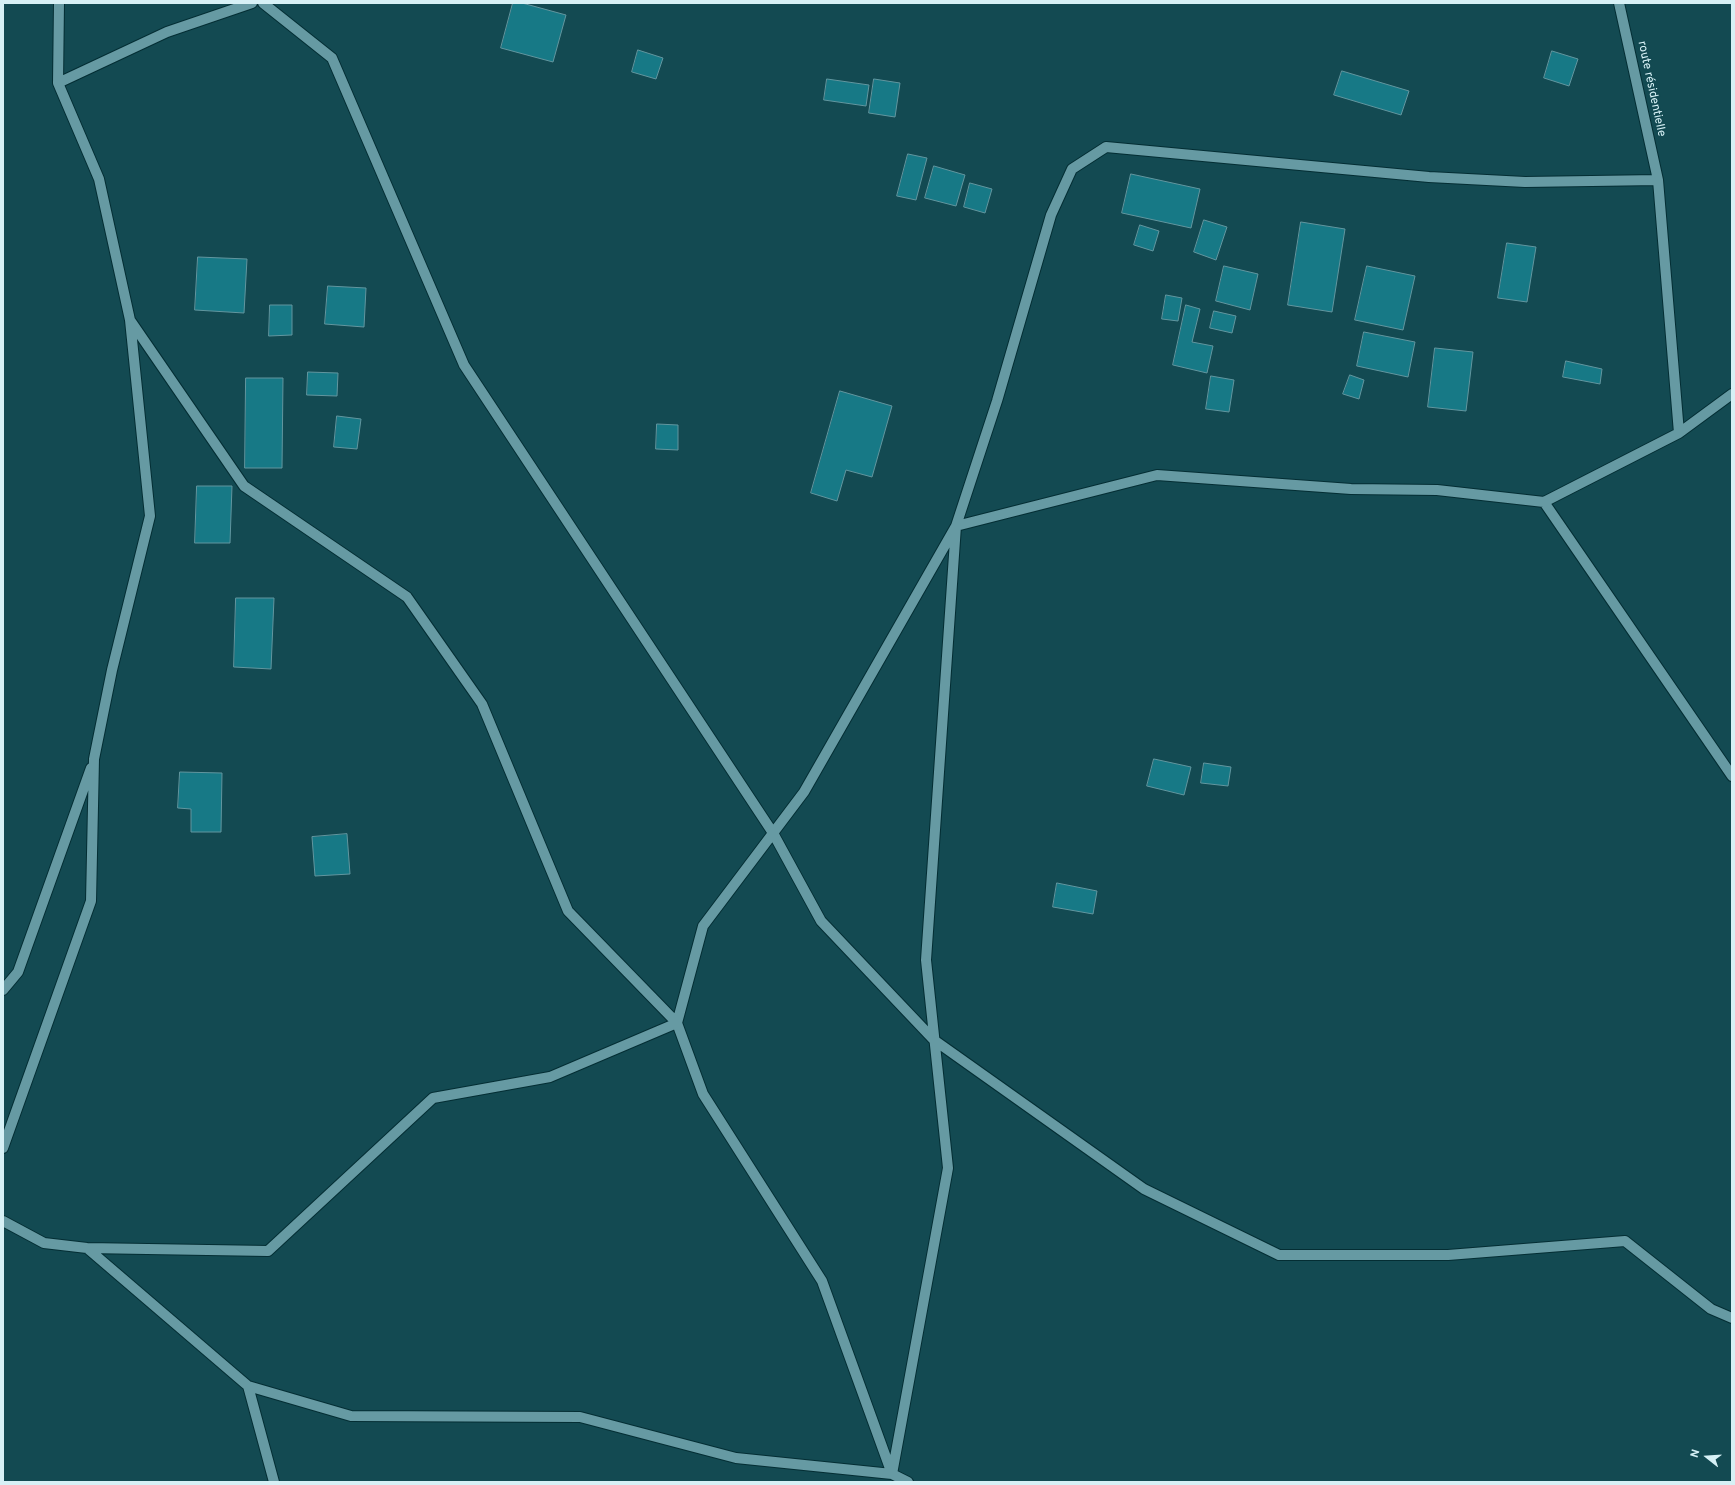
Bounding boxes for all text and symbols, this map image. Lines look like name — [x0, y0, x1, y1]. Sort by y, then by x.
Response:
street label: route résidentielle — [1634, 40, 1668, 138]
north arrow — [1687, 1437, 1727, 1477]
text: N — [1688, 1448, 1703, 1459]

